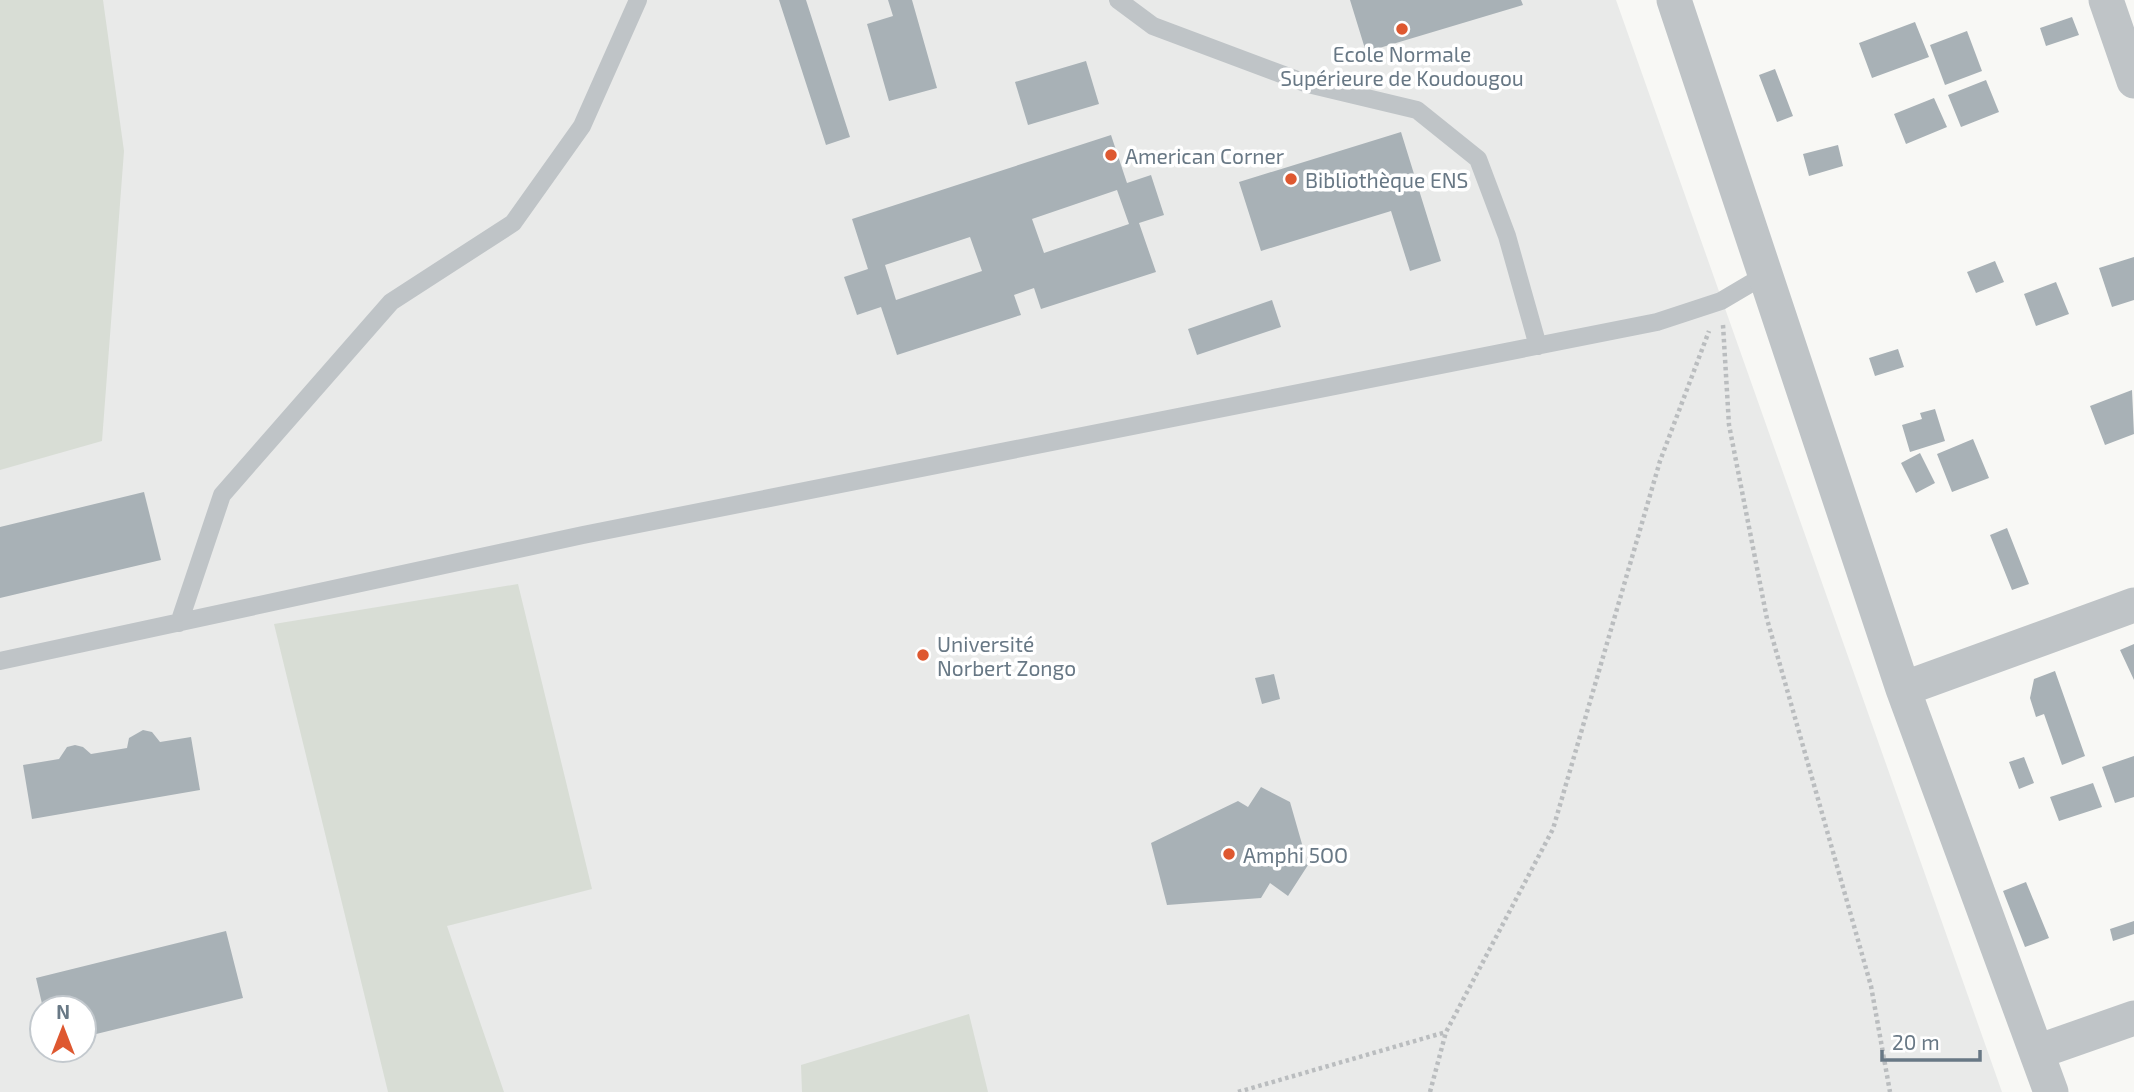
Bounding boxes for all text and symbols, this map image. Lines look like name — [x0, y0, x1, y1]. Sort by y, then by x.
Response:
marker: Ecole Normale Supérieure de Koudougou — [1394, 21, 1410, 37]
place label: Ecole Normale Supérieure de Koudougou — [1280, 41, 1524, 90]
place label: American Corner — [1125, 143, 1285, 168]
marker: American Corner — [1103, 147, 1119, 163]
place label: Bibliothèque ENS — [1305, 167, 1468, 192]
marker: Bibliothèque ENS — [1283, 171, 1299, 187]
place label: Université Norbert Zongo — [937, 631, 1076, 680]
marker: Université Norbert Zongo — [915, 647, 931, 663]
place label: Amphi 5OO — [1243, 842, 1348, 867]
marker: Amphi 5OO — [1221, 846, 1237, 862]
north arrow — [28, 994, 98, 1064]
text: N — [56, 1000, 70, 1023]
scale bar — [1882, 1018, 1980, 1062]
text: 20 m — [1892, 1029, 1940, 1054]

